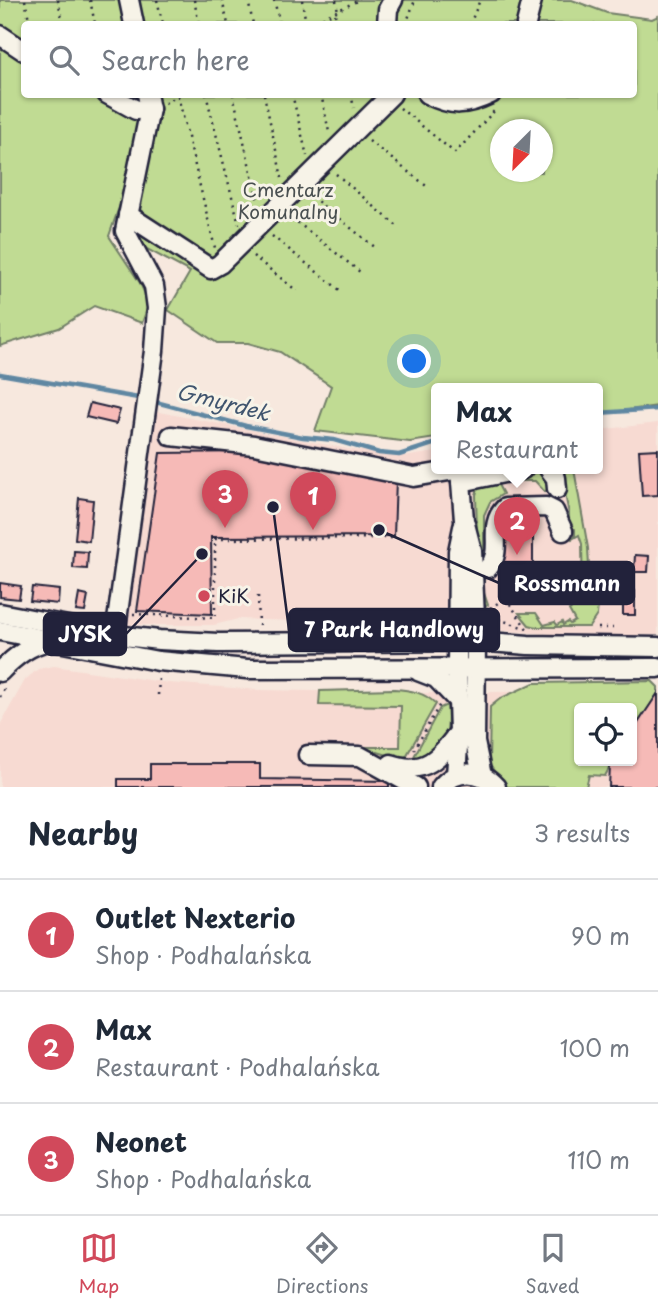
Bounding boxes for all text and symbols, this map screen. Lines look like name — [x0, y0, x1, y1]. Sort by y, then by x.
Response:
search box — [21, 21, 637, 98]
text: Search here — [101, 40, 250, 79]
icon: search — [45, 41, 83, 79]
north arrow — [490, 119, 553, 182]
park label: Cmentarz Komunalny — [237, 175, 339, 225]
your location — [397, 344, 431, 378]
water label: Gmyrdek — [174, 374, 275, 428]
popup — [431, 383, 603, 474]
text: Max — [456, 392, 512, 431]
text: Restaurant — [456, 431, 578, 466]
pin: 3 — [202, 470, 248, 528]
pin: 1 — [290, 472, 336, 530]
pin: 2 — [494, 497, 540, 555]
callout: Rossmann — [499, 562, 634, 604]
text: Rossmann — [514, 566, 620, 598]
place label: KiK — [218, 581, 250, 609]
marker: KiK — [196, 588, 212, 604]
callout: 7 Park Handlowy — [289, 609, 499, 651]
text: 7 Park Handlowy — [304, 612, 484, 644]
callout: JYSK — [44, 613, 126, 655]
text: JYSK — [58, 617, 112, 649]
map controls — [574, 703, 637, 766]
button: locate — [574, 703, 637, 766]
text: Nearby — [28, 810, 138, 855]
text: 3 results — [534, 815, 630, 850]
text: Outlet Nexterio — [95, 898, 295, 937]
text: 1 — [46, 918, 57, 953]
text: 90 m — [571, 918, 630, 953]
text: Shop · Podhalańska — [95, 937, 311, 972]
text: Max — [95, 1010, 152, 1049]
text: 2 — [43, 1030, 59, 1065]
text: 100 m — [560, 1030, 630, 1065]
text: Restaurant · Podhalańska — [95, 1049, 380, 1084]
text: Neonet — [95, 1122, 187, 1161]
text: 3 — [43, 1142, 59, 1177]
text: 110 m — [568, 1142, 630, 1177]
text: Shop · Podhalańska — [95, 1161, 311, 1196]
tab: Map — [79, 1229, 119, 1299]
tab: Directions — [276, 1229, 369, 1299]
tab: Saved — [526, 1229, 579, 1299]

